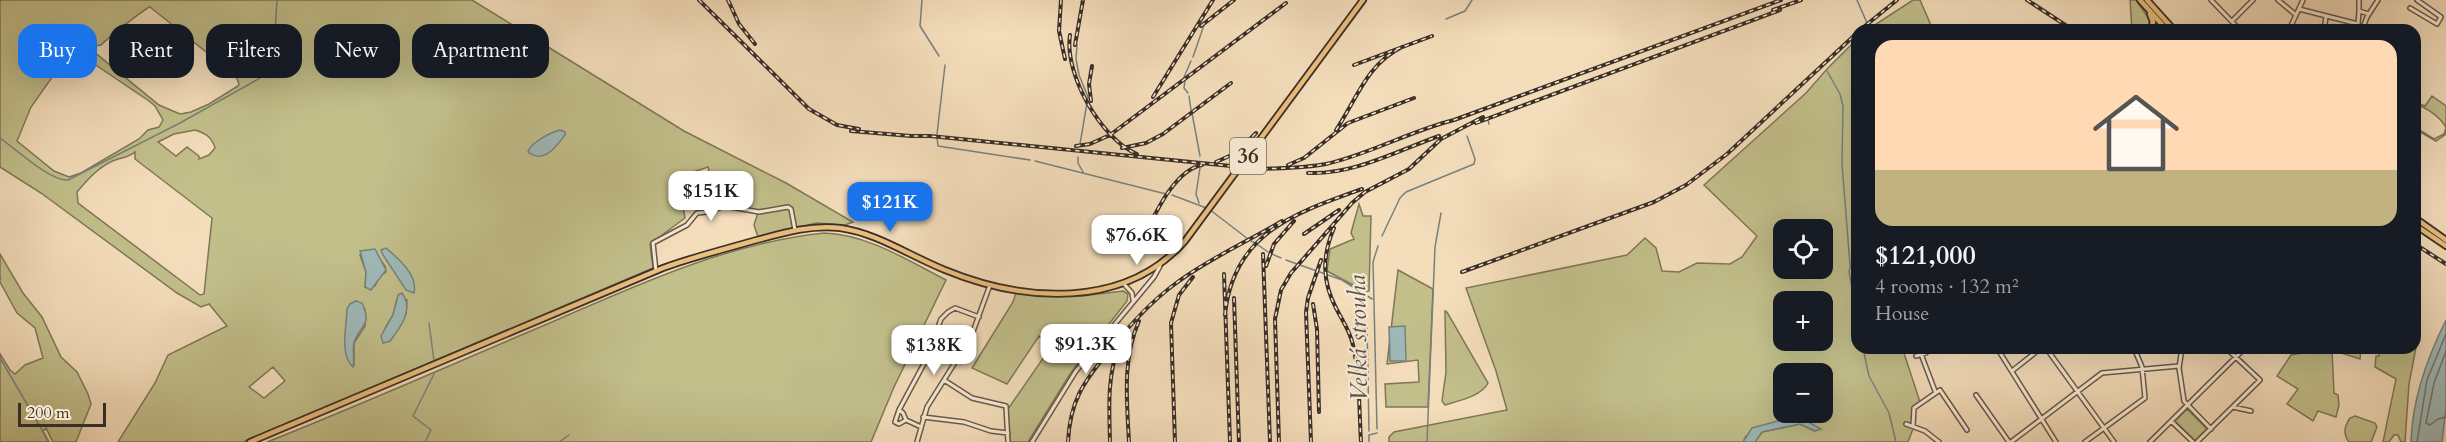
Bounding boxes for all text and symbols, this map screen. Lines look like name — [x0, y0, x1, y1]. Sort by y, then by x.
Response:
chip: Buy — [18, 24, 97, 78]
chip: Rent — [109, 24, 194, 78]
chip: Filters — [206, 24, 302, 78]
chip: New — [314, 24, 400, 78]
chip: Apartment — [412, 24, 549, 78]
icon: home — [2082, 79, 2190, 187]
road number: 36 — [1230, 138, 1266, 174]
pin: $151K — [669, 171, 753, 222]
text: $151K — [682, 177, 740, 204]
pin: $121K — [848, 182, 932, 233]
text: $121K — [861, 188, 919, 215]
pin: $76.6K — [1088, 215, 1186, 266]
map controls — [1773, 219, 1833, 423]
button: locate — [1773, 219, 1833, 279]
text: $76.6K — [1106, 221, 1168, 248]
text: $121,000 — [1875, 238, 1976, 273]
text: 4 rooms · 132 m² — [1875, 273, 2019, 300]
water label: Velká strouha — [1341, 274, 1376, 402]
button: + — [1773, 291, 1833, 351]
text: House — [1875, 300, 1929, 327]
pin: $91.3K — [1037, 324, 1135, 375]
pin: $138K — [892, 325, 976, 376]
text: $91.3K — [1055, 330, 1117, 357]
text: $138K — [905, 331, 963, 358]
button: − — [1773, 363, 1833, 423]
scale bar — [18, 400, 106, 428]
text: 200 m — [27, 402, 69, 424]

